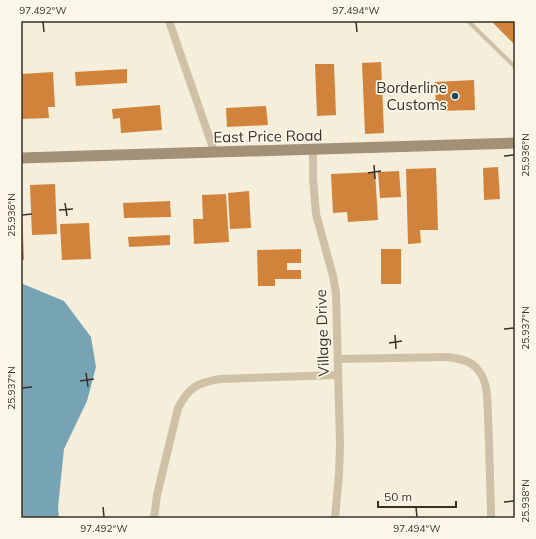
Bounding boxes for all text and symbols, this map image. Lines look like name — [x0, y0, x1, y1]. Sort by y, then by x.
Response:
text: 97.492°W — [19, 4, 67, 17]
text: 97.494°W — [332, 4, 380, 17]
place label: Borderline Customs — [376, 78, 447, 114]
marker: Borderline Customs — [450, 91, 460, 101]
street label: East Price Road — [213, 126, 323, 146]
text: 25.936°N — [519, 133, 532, 177]
text: 25.936°N — [5, 193, 18, 237]
street label: Village Drive — [311, 289, 333, 377]
text: 25.937°N — [519, 306, 532, 350]
text: 25.937°N — [5, 366, 18, 410]
text: 25.938°N — [519, 479, 532, 523]
scale bar — [378, 483, 456, 509]
text: 50 m — [384, 489, 412, 504]
text: 97.492°W — [80, 522, 128, 535]
text: 97.494°W — [393, 522, 441, 535]

